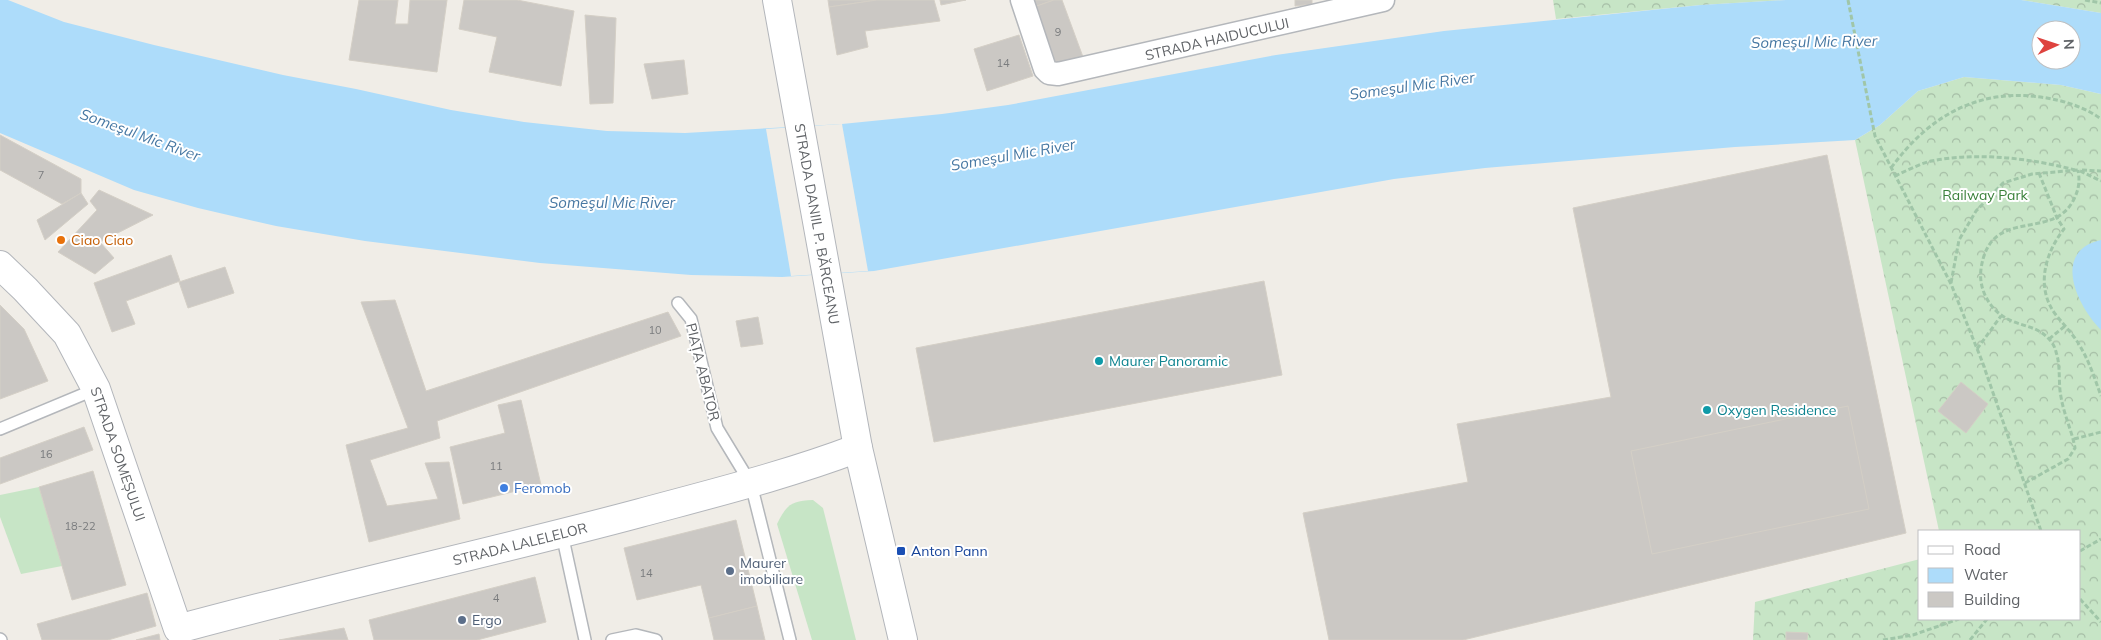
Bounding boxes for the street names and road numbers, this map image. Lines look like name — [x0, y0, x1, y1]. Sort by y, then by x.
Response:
street label: STRADA HAIDUCULUI — [1143, 14, 1291, 64]
street label: STRADA DANIIL P. BĂRCEANU — [790, 122, 844, 326]
street label: PIAȚA ABATOR — [682, 321, 724, 423]
street label: STRADA SOMEȘULUI — [87, 385, 149, 523]
street label: STRADA LALELELOR — [451, 519, 589, 569]

